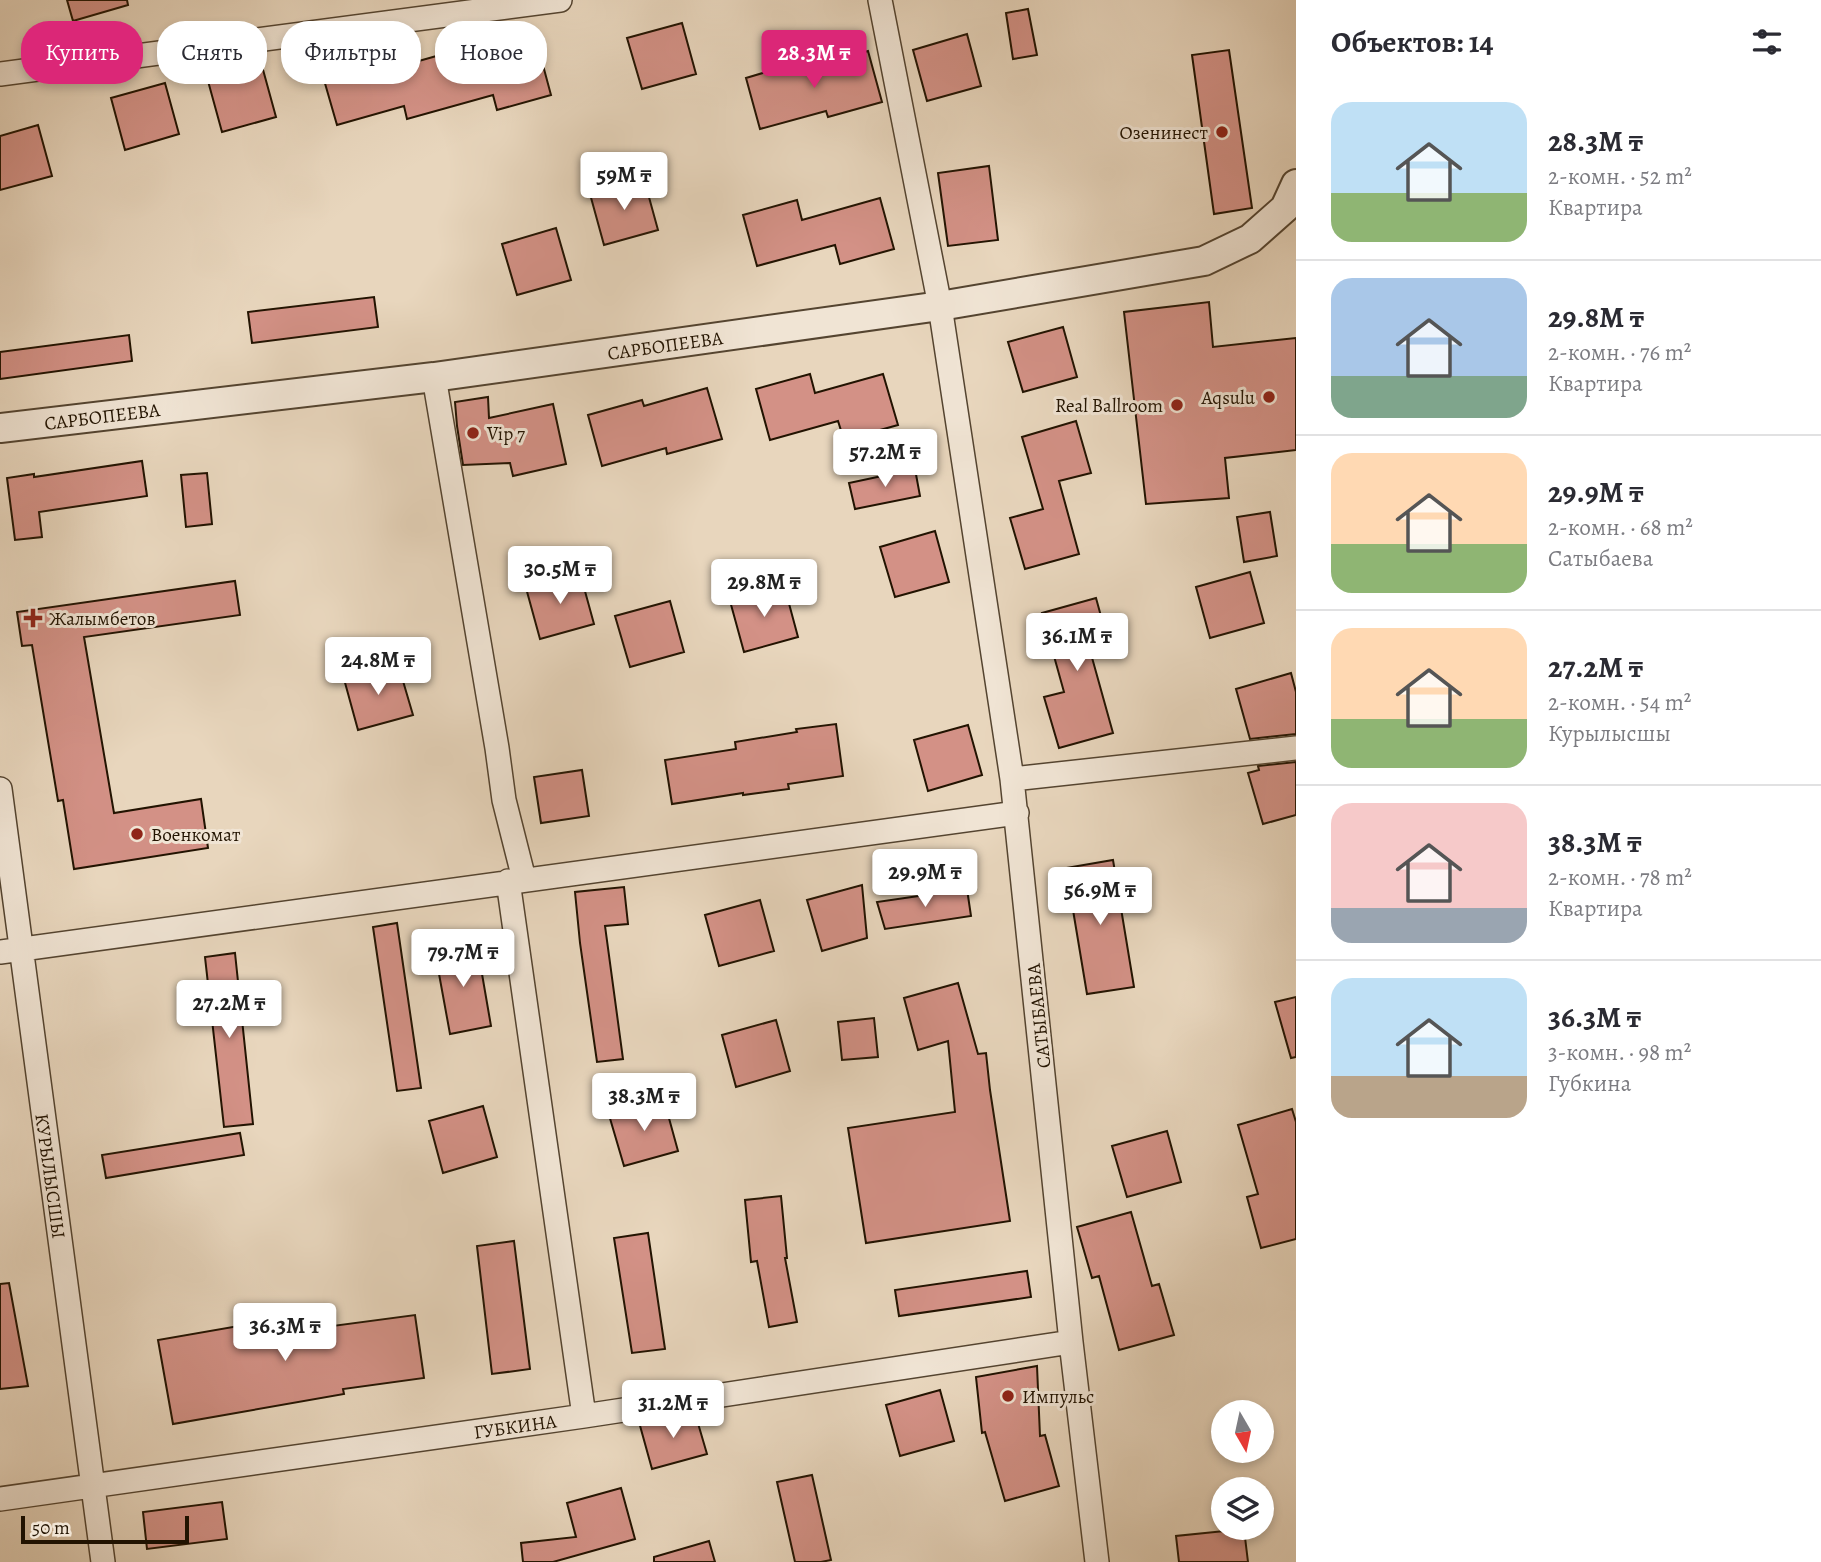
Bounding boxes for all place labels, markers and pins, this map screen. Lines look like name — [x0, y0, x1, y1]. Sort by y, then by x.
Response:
pin: 28.3M ₸ — [749, 31, 879, 90]
place label: Озенинест — [1119, 120, 1209, 146]
marker: Озенинест — [1214, 124, 1230, 140]
pin: 59M ₸ — [575, 152, 673, 212]
place label: Aqsulu — [1201, 385, 1256, 411]
marker: Aqsulu — [1261, 389, 1277, 405]
place label: Real Ballroom — [1055, 393, 1163, 419]
marker: Real Ballroom — [1169, 397, 1185, 413]
place label: Vip 7 — [486, 421, 525, 447]
marker: Vip 7 — [465, 425, 481, 441]
pin: 57.2M ₸ — [820, 430, 950, 489]
pin: 30.5M ₸ — [495, 546, 625, 606]
pin: 29.8M ₸ — [699, 560, 829, 619]
place label: Жалымбетов — [49, 606, 155, 632]
marker: Жалымбетов — [23, 608, 43, 628]
pin: 36.1M ₸ — [1012, 614, 1142, 673]
pin: 24.8M ₸ — [313, 638, 443, 697]
place label: Военкомат — [151, 822, 241, 848]
marker: Военкомат — [129, 826, 145, 842]
pin: 29.9M ₸ — [860, 850, 990, 909]
pin: 56.9M ₸ — [1035, 867, 1165, 927]
pin: 79.7M ₸ — [398, 930, 528, 989]
pin: 27.2M ₸ — [164, 981, 294, 1040]
pin: 38.3M ₸ — [579, 1074, 709, 1133]
pin: 36.3M ₸ — [220, 1304, 350, 1363]
pin: 31.2M ₸ — [608, 1380, 738, 1440]
place label: Импульс — [1022, 1384, 1094, 1410]
marker: Импульс — [1000, 1388, 1016, 1404]

